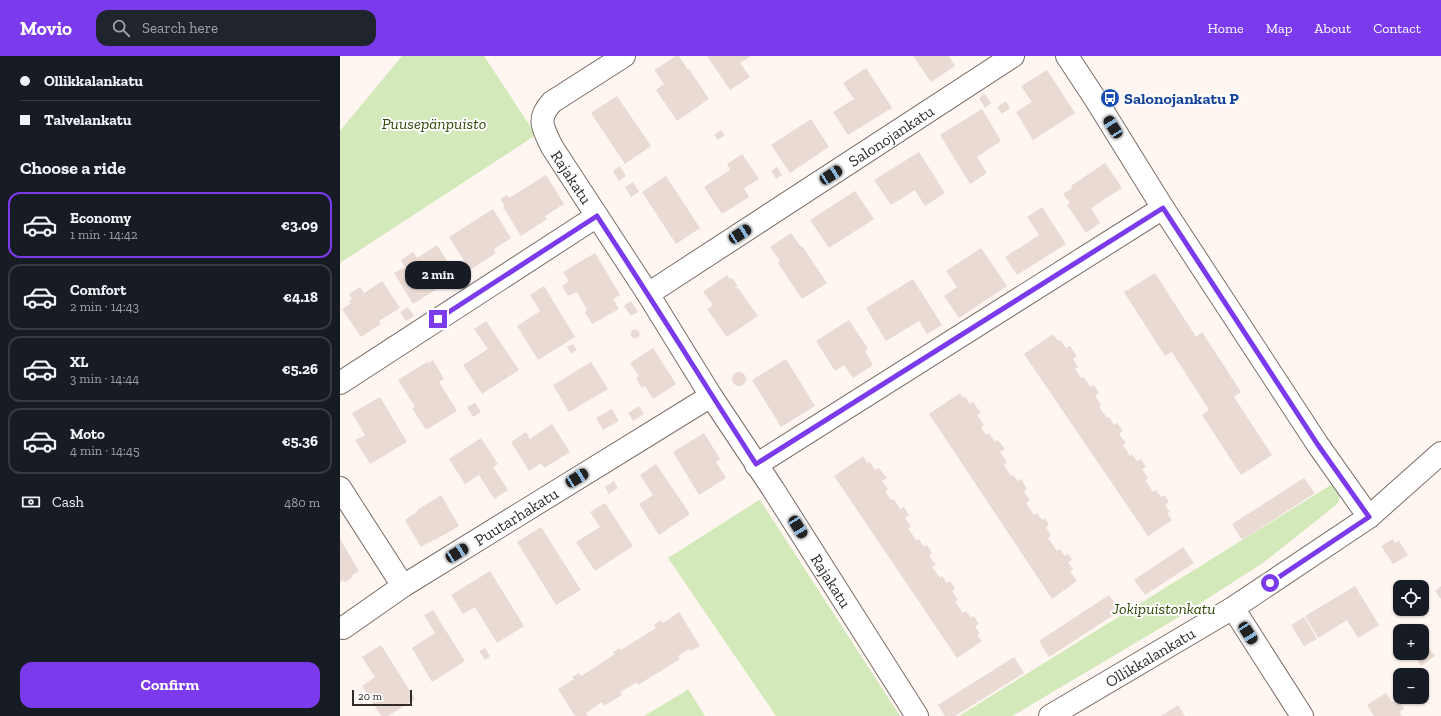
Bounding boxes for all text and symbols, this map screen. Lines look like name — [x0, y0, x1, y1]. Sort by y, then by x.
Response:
search box — [96, 10, 376, 46]
text: Movio — [20, 17, 72, 40]
icon: search — [110, 17, 132, 39]
text: Search here — [142, 19, 218, 37]
text: Home — [1208, 20, 1244, 37]
text: Map — [1266, 20, 1292, 37]
text: About — [1314, 20, 1351, 37]
text: Contact — [1373, 20, 1421, 37]
text: Ollikkalankatu — [44, 72, 143, 90]
bus stop icon: Salonojankatu P — [1099, 87, 1121, 109]
place label: Salonojankatu P — [1124, 89, 1239, 108]
street label: Salonojankatu — [845, 101, 937, 171]
text: Talvelankatu — [44, 111, 132, 129]
park label: Puusepänpuisto — [382, 114, 486, 133]
car — [1102, 114, 1124, 140]
street label: Rajakatu — [547, 147, 596, 208]
text: Choose a ride — [20, 157, 126, 179]
car — [818, 163, 844, 187]
icon: car — [22, 207, 58, 243]
text: Economy — [70, 209, 131, 227]
text: €3.09 — [281, 216, 318, 234]
car — [727, 222, 753, 246]
text: 1 min · 14:42 — [70, 227, 138, 242]
callout: 2 min — [405, 261, 471, 289]
text: 2 min — [422, 267, 454, 282]
icon: car — [22, 279, 58, 315]
text: Comfort — [70, 281, 126, 299]
text: €4.18 — [283, 288, 318, 306]
text: 2 min · 14:43 — [70, 299, 139, 314]
route end — [429, 310, 447, 328]
icon: car — [22, 351, 58, 387]
text: XL — [70, 353, 88, 371]
text: €5.26 — [282, 360, 318, 378]
text: 3 min · 14:44 — [70, 371, 139, 386]
icon: car — [22, 423, 58, 459]
text: Moto — [70, 425, 105, 443]
text: €5.36 — [282, 432, 318, 450]
text: 4 min · 14:45 — [70, 443, 140, 458]
car — [564, 467, 590, 489]
street label: Puutarhakatu — [471, 484, 562, 550]
icon: cash — [20, 491, 42, 513]
text: Cash — [52, 493, 84, 511]
text: 480 m — [284, 495, 320, 510]
car — [787, 514, 809, 540]
car — [444, 542, 470, 564]
street label: Rajakatu — [807, 550, 855, 612]
route start — [1261, 574, 1279, 592]
map controls — [1393, 580, 1429, 704]
button: locate — [1393, 580, 1429, 616]
park label: Jokipuistonkatu — [1111, 599, 1216, 618]
car — [1236, 620, 1260, 646]
street label: Ollikkalankatu — [1102, 624, 1199, 691]
button: + — [1393, 624, 1429, 660]
button: Confirm — [20, 662, 320, 708]
button: − — [1393, 668, 1429, 704]
scale bar — [352, 688, 412, 707]
text: 20 m — [358, 690, 382, 703]

